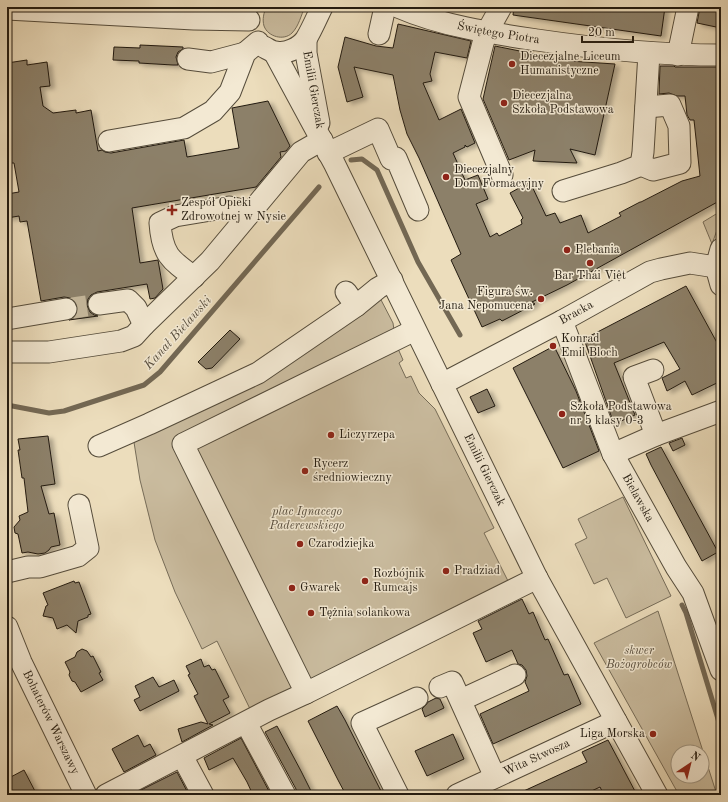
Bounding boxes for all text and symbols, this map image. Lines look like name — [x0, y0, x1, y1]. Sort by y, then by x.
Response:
street label: Świętego Piotra — [456, 16, 540, 46]
scale bar — [582, 18, 633, 44]
text: 20 m — [588, 27, 615, 39]
street label: Emilii Gierczak — [300, 50, 326, 130]
place label: Diecezjalne Liceum Humanistyczne — [520, 51, 621, 77]
marker: Diecezjalne Liceum Humanistyczne — [507, 59, 517, 69]
place label: Diecezjalna Szkoła Podstawowa — [512, 90, 614, 116]
marker: Diecezjalna Szkoła Podstawowa — [499, 98, 509, 108]
place label: Diecezjalny Dom Formacyjny — [454, 164, 545, 190]
marker: Diecezjalny Dom Formacyjny — [441, 172, 451, 182]
place label: Zespół Opieki Zdrowotnej w Nysie — [181, 197, 287, 223]
marker: Zespół Opieki Zdrowotnej w Nysie — [166, 204, 178, 216]
place label: Plebania — [575, 244, 620, 256]
marker: Plebania — [562, 245, 572, 255]
marker: Bar Thái Việt — [585, 258, 595, 268]
place label: Bar Thái Việt — [554, 270, 626, 282]
place label: Figura św. Jana Nepomucena — [439, 286, 533, 312]
water label: Kanał Bielawski — [141, 293, 215, 373]
marker: Figura św. Jana Nepomucena — [536, 294, 546, 304]
street label: Bracka — [557, 299, 595, 327]
place label: Konrad Emil Bloch — [561, 333, 618, 359]
marker: Konrad Emil Bloch — [548, 341, 558, 351]
place label: Szkoła Podstawowa nr 5 klasy 0-3 — [570, 401, 672, 427]
marker: Szkoła Podstawowa nr 5 klasy 0-3 — [557, 409, 567, 419]
place label: Liczyrzepa — [339, 429, 395, 441]
marker: Liczyrzepa — [326, 430, 336, 440]
street label: Emilii Gierczak — [461, 432, 507, 508]
place label: Rycerz średniowieczny — [313, 458, 392, 484]
marker: Rycerz średniowieczny — [300, 466, 310, 476]
street label: Bielawska — [620, 472, 656, 524]
park label: plac Ignacego Paderewskiego — [269, 506, 345, 532]
place label: Czarodziejka — [308, 538, 375, 550]
marker: Czarodziejka — [295, 539, 305, 549]
place label: Pradziad — [454, 565, 500, 577]
marker: Pradziad — [441, 566, 451, 576]
place label: Rozbójnik Rumcajs — [373, 568, 425, 594]
marker: Rozbójnik Rumcajs — [360, 576, 370, 586]
place label: Gwarek — [300, 582, 340, 594]
marker: Gwarek — [287, 583, 297, 593]
place label: Tężnia solankowa — [319, 607, 410, 619]
marker: Tężnia solankowa — [306, 608, 316, 618]
park label: skwer Bożogrobców — [605, 645, 672, 671]
street label: Bohaterów Warszawy — [20, 668, 81, 777]
place label: Liga Morska — [580, 728, 645, 740]
marker: Liga Morska — [648, 729, 658, 739]
street label: Wita Stwosza — [502, 737, 572, 778]
north arrow — [670, 744, 710, 784]
text: N — [688, 750, 702, 764]

